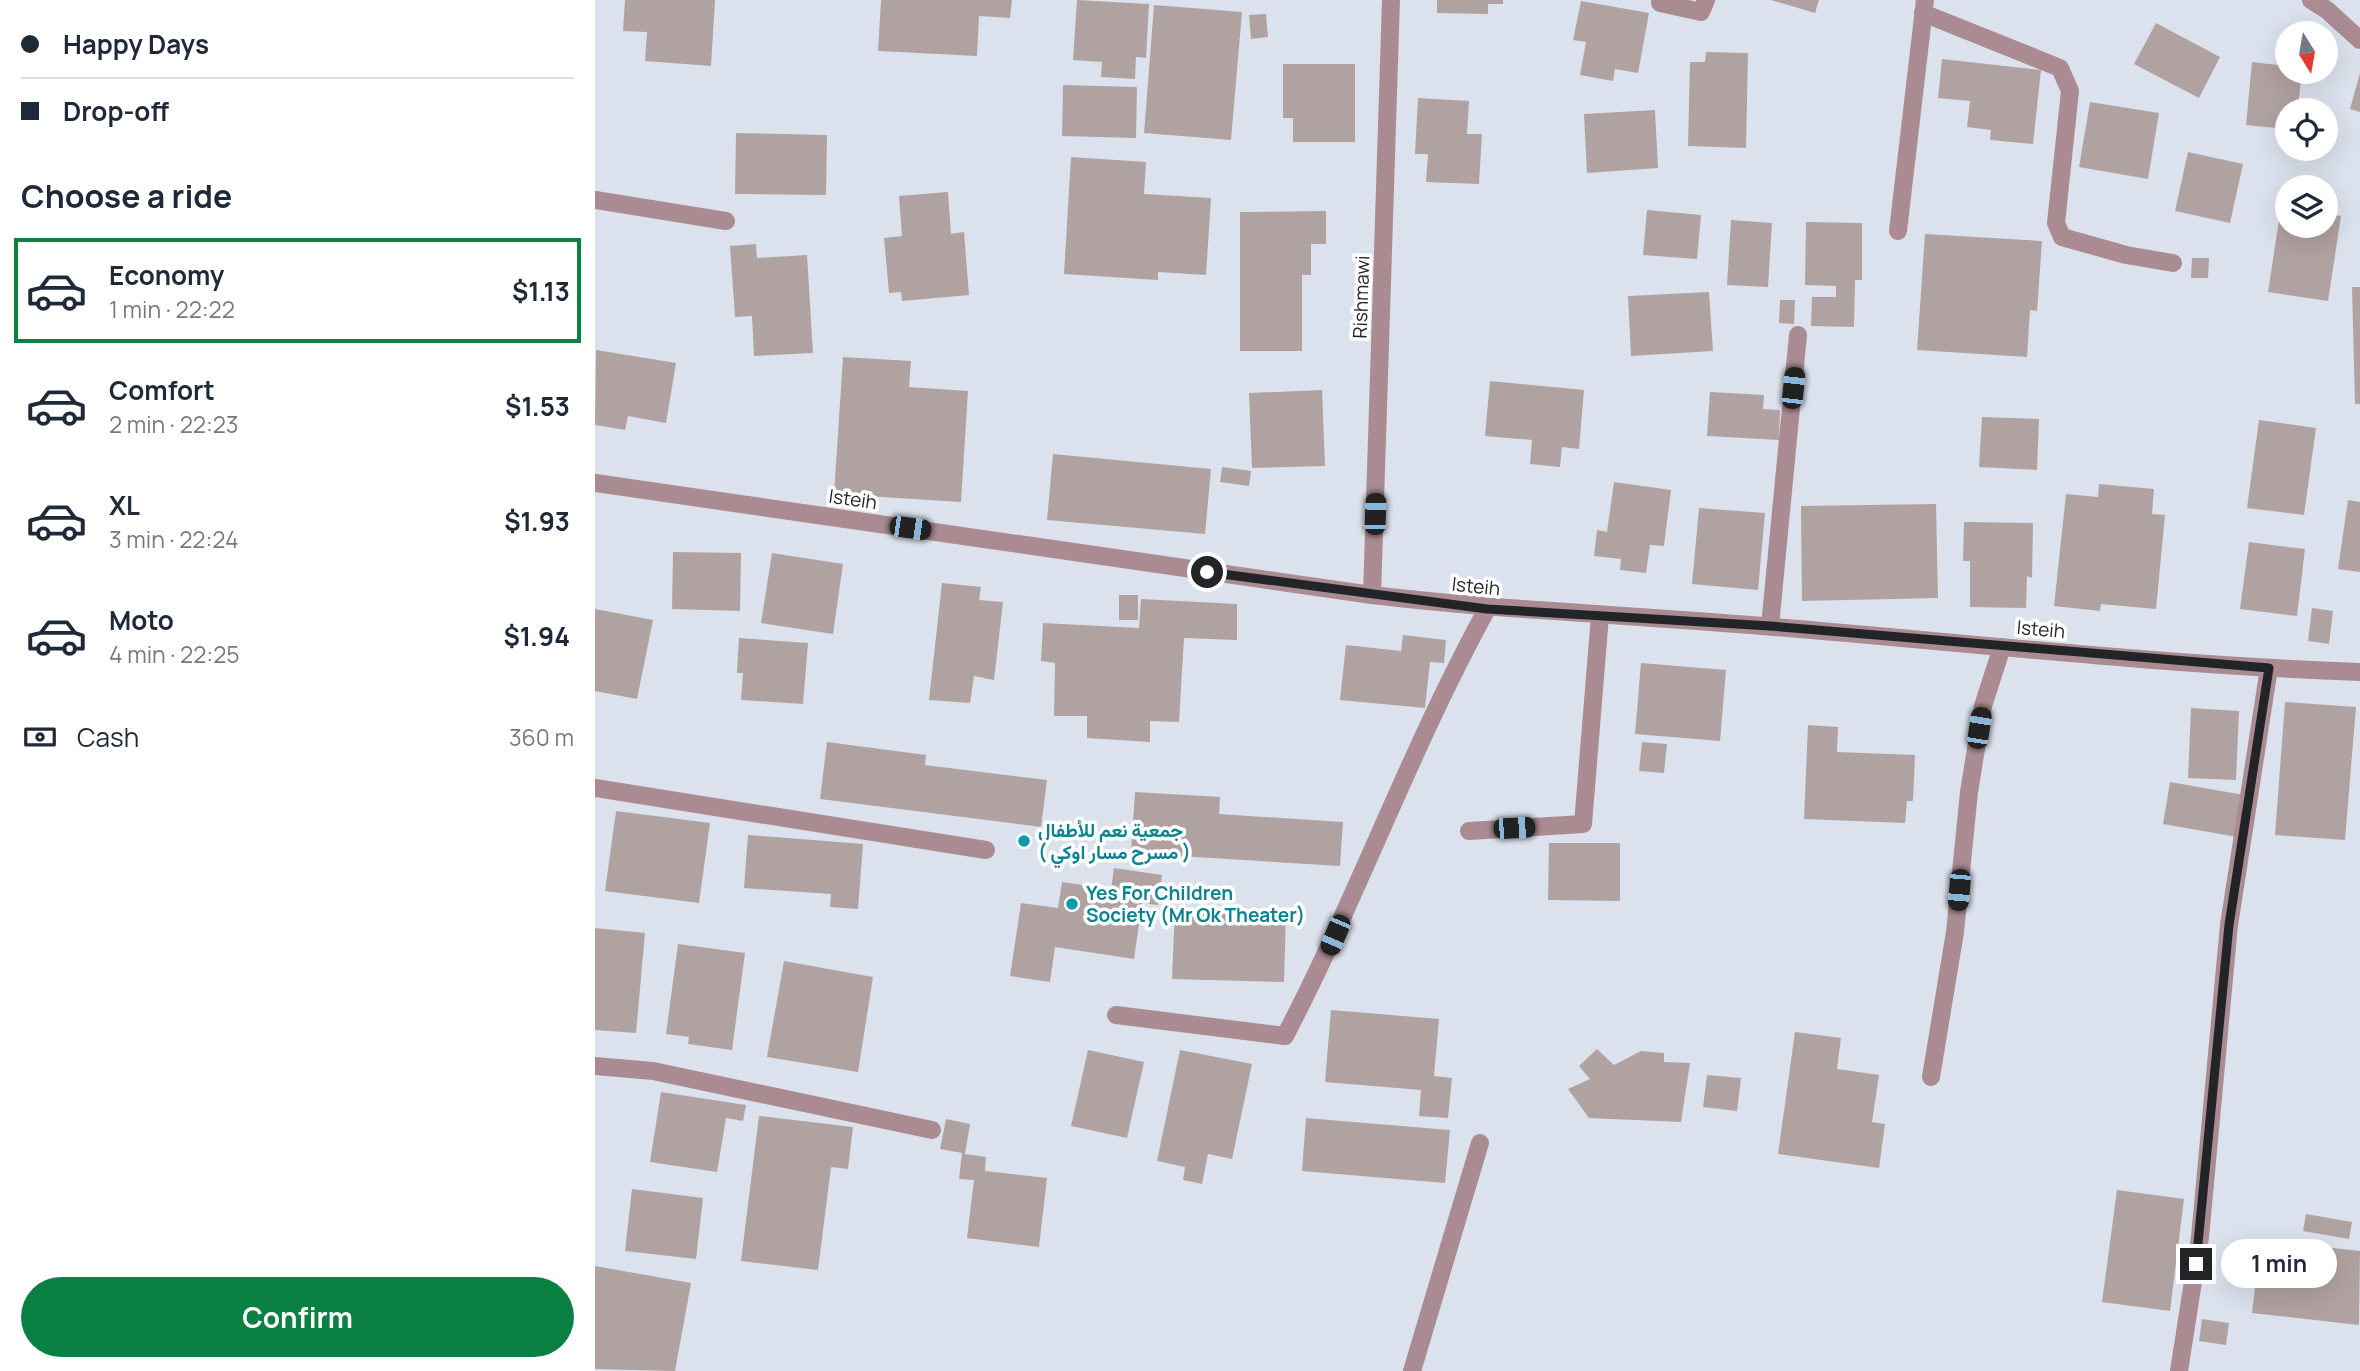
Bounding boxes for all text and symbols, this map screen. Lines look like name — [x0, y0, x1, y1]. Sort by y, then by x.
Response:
north arrow — [2275, 21, 2338, 84]
map controls — [2275, 21, 2338, 238]
text: Happy Days — [63, 26, 209, 62]
text: Drop-off — [63, 93, 169, 129]
button: locate — [2275, 98, 2338, 161]
text: Choose a ride — [21, 174, 232, 218]
button: layers — [2275, 175, 2338, 238]
street label: Rishmawi — [1347, 255, 1375, 339]
text: Economy — [109, 257, 224, 293]
icon: car — [25, 259, 88, 322]
text: $1.13 — [512, 273, 570, 309]
text: 1 min · 22:22 — [109, 293, 235, 325]
car — [1781, 366, 1806, 410]
text: Comfort — [109, 372, 215, 408]
icon: car — [25, 374, 88, 437]
text: $1.53 — [505, 388, 570, 424]
text: 2 min · 22:23 — [109, 408, 239, 440]
street label: Isteih — [827, 483, 879, 515]
text: XL — [109, 487, 140, 523]
icon: car — [25, 489, 88, 552]
car — [1364, 493, 1387, 535]
text: $1.93 — [504, 503, 570, 539]
car — [888, 515, 933, 541]
text: 3 min · 22:24 — [109, 523, 239, 555]
route start — [1191, 556, 1223, 588]
street label: Isteih — [1451, 571, 1501, 601]
text: Moto — [109, 602, 174, 638]
icon: car — [25, 604, 88, 667]
street label: Isteih — [2016, 614, 2066, 644]
text: $1.94 — [503, 618, 570, 654]
text: 4 min · 22:25 — [109, 638, 240, 670]
car — [1966, 706, 1993, 750]
icon: cash — [21, 718, 59, 756]
text: Cash — [77, 719, 139, 755]
text: 360 m — [509, 721, 574, 753]
car — [1493, 816, 1536, 840]
place label: جمعية نعم للأطفال ( مسرح مسار اوكي ) — [1038, 817, 1191, 869]
marker: جمعية نعم للأطفال ( مسرح مسار اوكي ) — [1016, 833, 1032, 849]
car — [1947, 868, 1972, 912]
place label: Yes For Children Society (Mr Ok Theater) — [1086, 880, 1305, 928]
marker: Yes For Children Society (Mr Ok Theater) — [1064, 896, 1080, 912]
car — [1318, 912, 1353, 958]
callout: 1 min — [2221, 1240, 2336, 1288]
text: 1 min — [2251, 1247, 2307, 1279]
route end — [2180, 1248, 2212, 1280]
button: Confirm — [21, 1277, 574, 1357]

